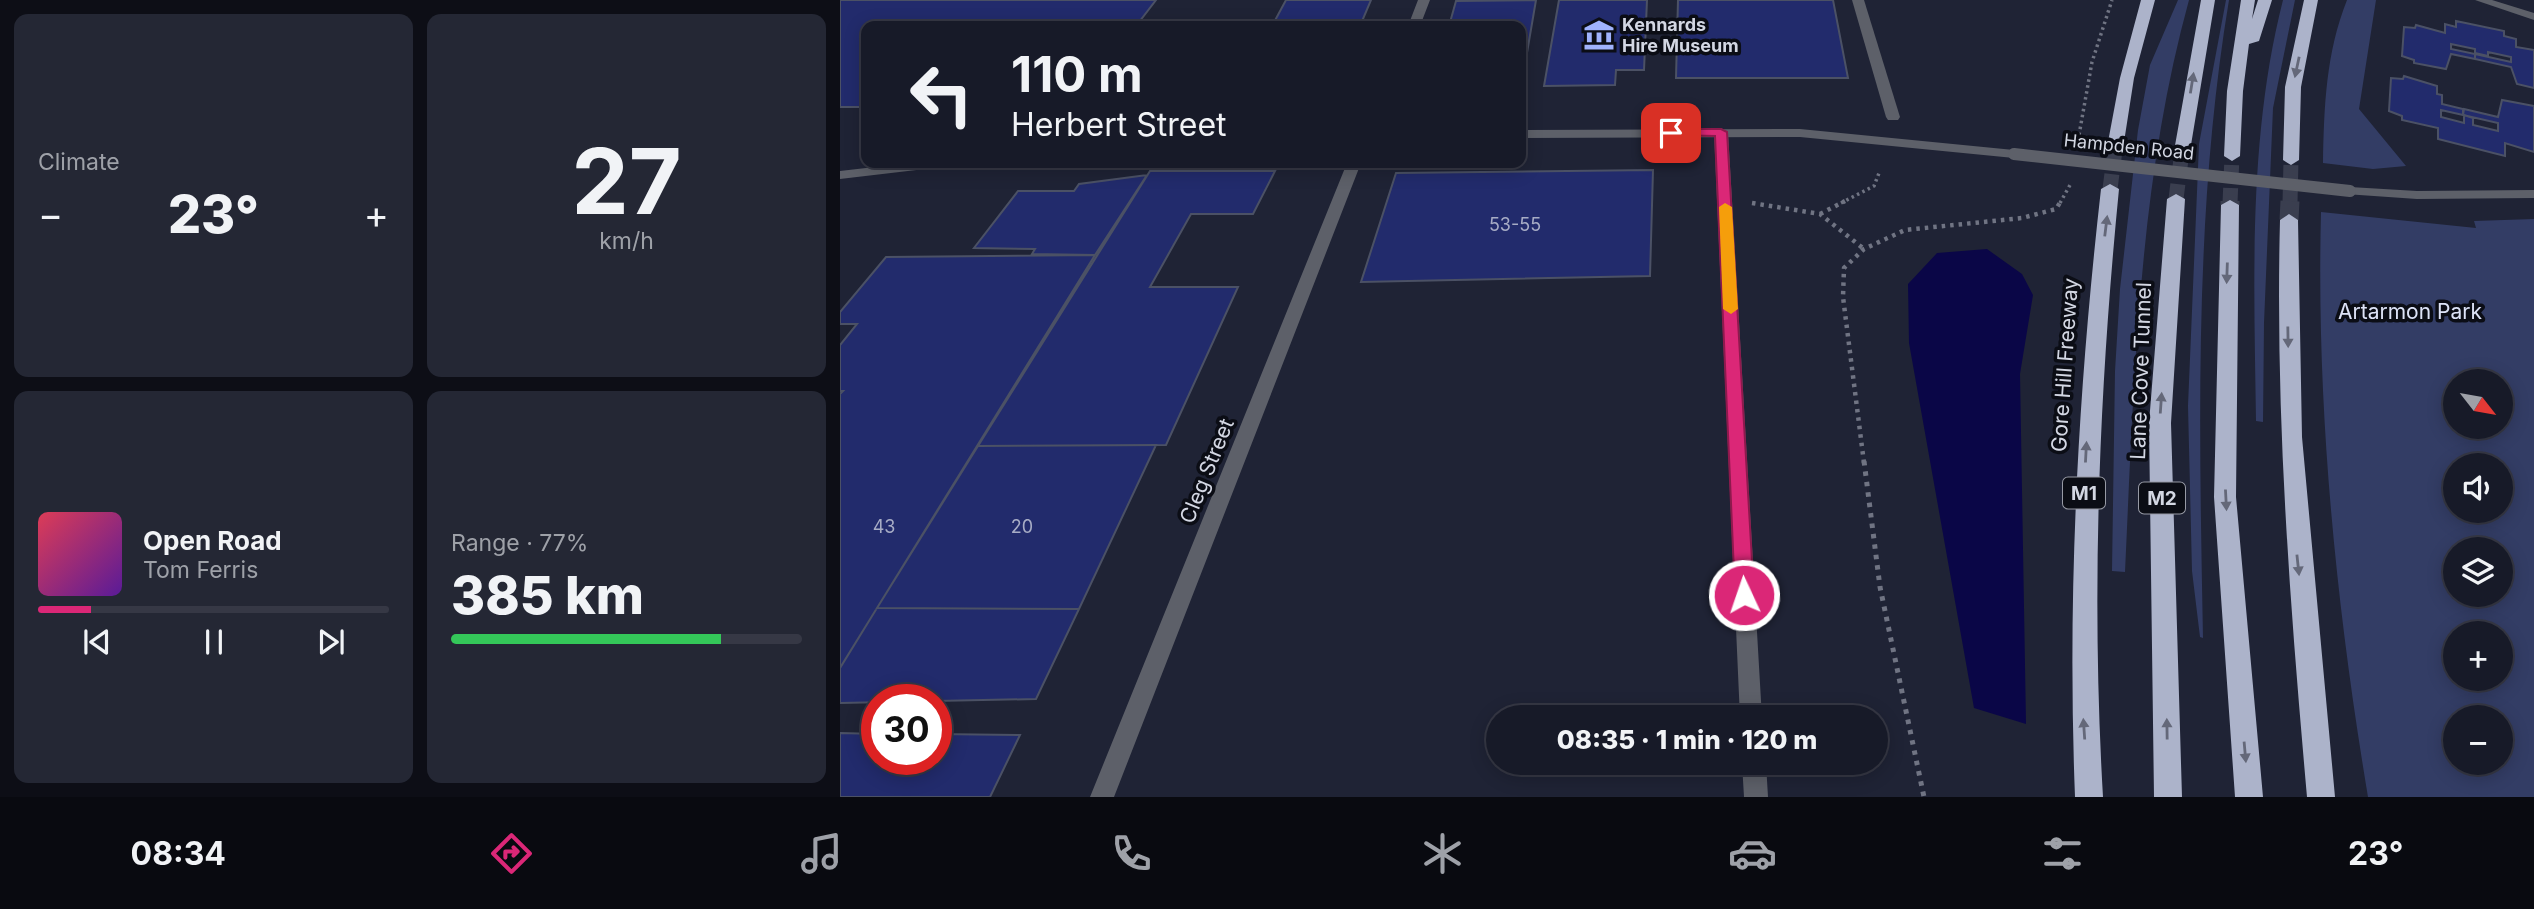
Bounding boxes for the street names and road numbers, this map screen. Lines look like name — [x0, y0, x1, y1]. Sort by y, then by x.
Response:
street label: Hampden Road — [2063, 129, 2195, 164]
street label: Gore Hill Freeway — [2046, 277, 2083, 453]
street label: Lane Cove Tunnel — [2125, 282, 2156, 460]
street label: Cleg Street — [1174, 415, 1239, 527]
road number: M1 — [2063, 478, 2105, 508]
road number: M2 — [2139, 482, 2185, 513]

